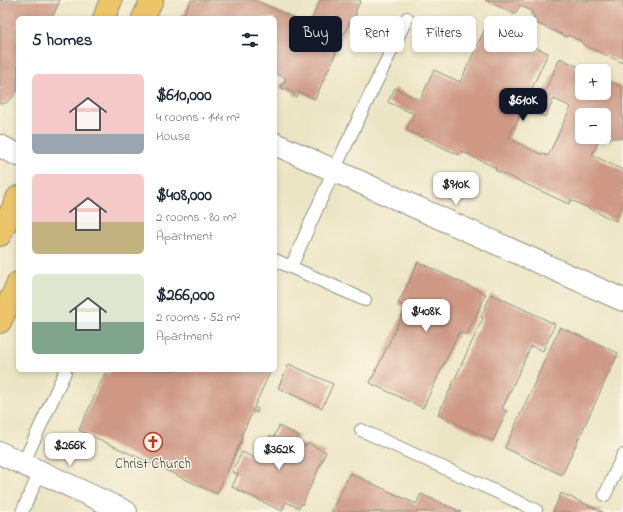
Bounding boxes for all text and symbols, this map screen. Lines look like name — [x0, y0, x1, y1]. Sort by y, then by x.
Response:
chip: Buy — [289, 16, 342, 52]
chip: Rent — [350, 16, 404, 52]
chip: Filters — [412, 16, 476, 52]
chip: New — [484, 16, 537, 52]
text: 5 homes — [32, 28, 92, 53]
icon: filters — [239, 29, 261, 51]
map controls — [575, 64, 611, 144]
button: + — [575, 64, 611, 100]
text: $610,000 — [156, 83, 211, 108]
pin: $610K — [495, 88, 551, 122]
icon: home — [64, 90, 112, 138]
text: $610K — [508, 91, 538, 110]
text: 4 rooms · 144 m² — [156, 108, 240, 127]
button: − — [575, 108, 611, 144]
text: House — [156, 127, 190, 146]
pin: $910K — [428, 172, 484, 206]
text: $910K — [442, 175, 470, 194]
text: $408,000 — [156, 183, 212, 208]
icon: home — [64, 190, 112, 238]
text: 2 rooms · 80 m² — [156, 208, 237, 227]
text: Apartment — [156, 227, 213, 246]
text: $266,000 — [156, 283, 215, 308]
icon: home — [64, 290, 112, 338]
pin: $408K — [398, 299, 454, 333]
text: $408K — [411, 302, 441, 321]
text: 2 rooms · 52 m² — [156, 308, 240, 327]
text: Apartment — [156, 327, 213, 346]
church icon: Christ Church — [142, 431, 164, 453]
pin: $266K — [42, 433, 98, 467]
text: $266K — [54, 436, 86, 455]
pin: $362K — [251, 437, 307, 471]
text: $362K — [263, 440, 295, 459]
place label: Christ Church — [115, 454, 191, 475]

